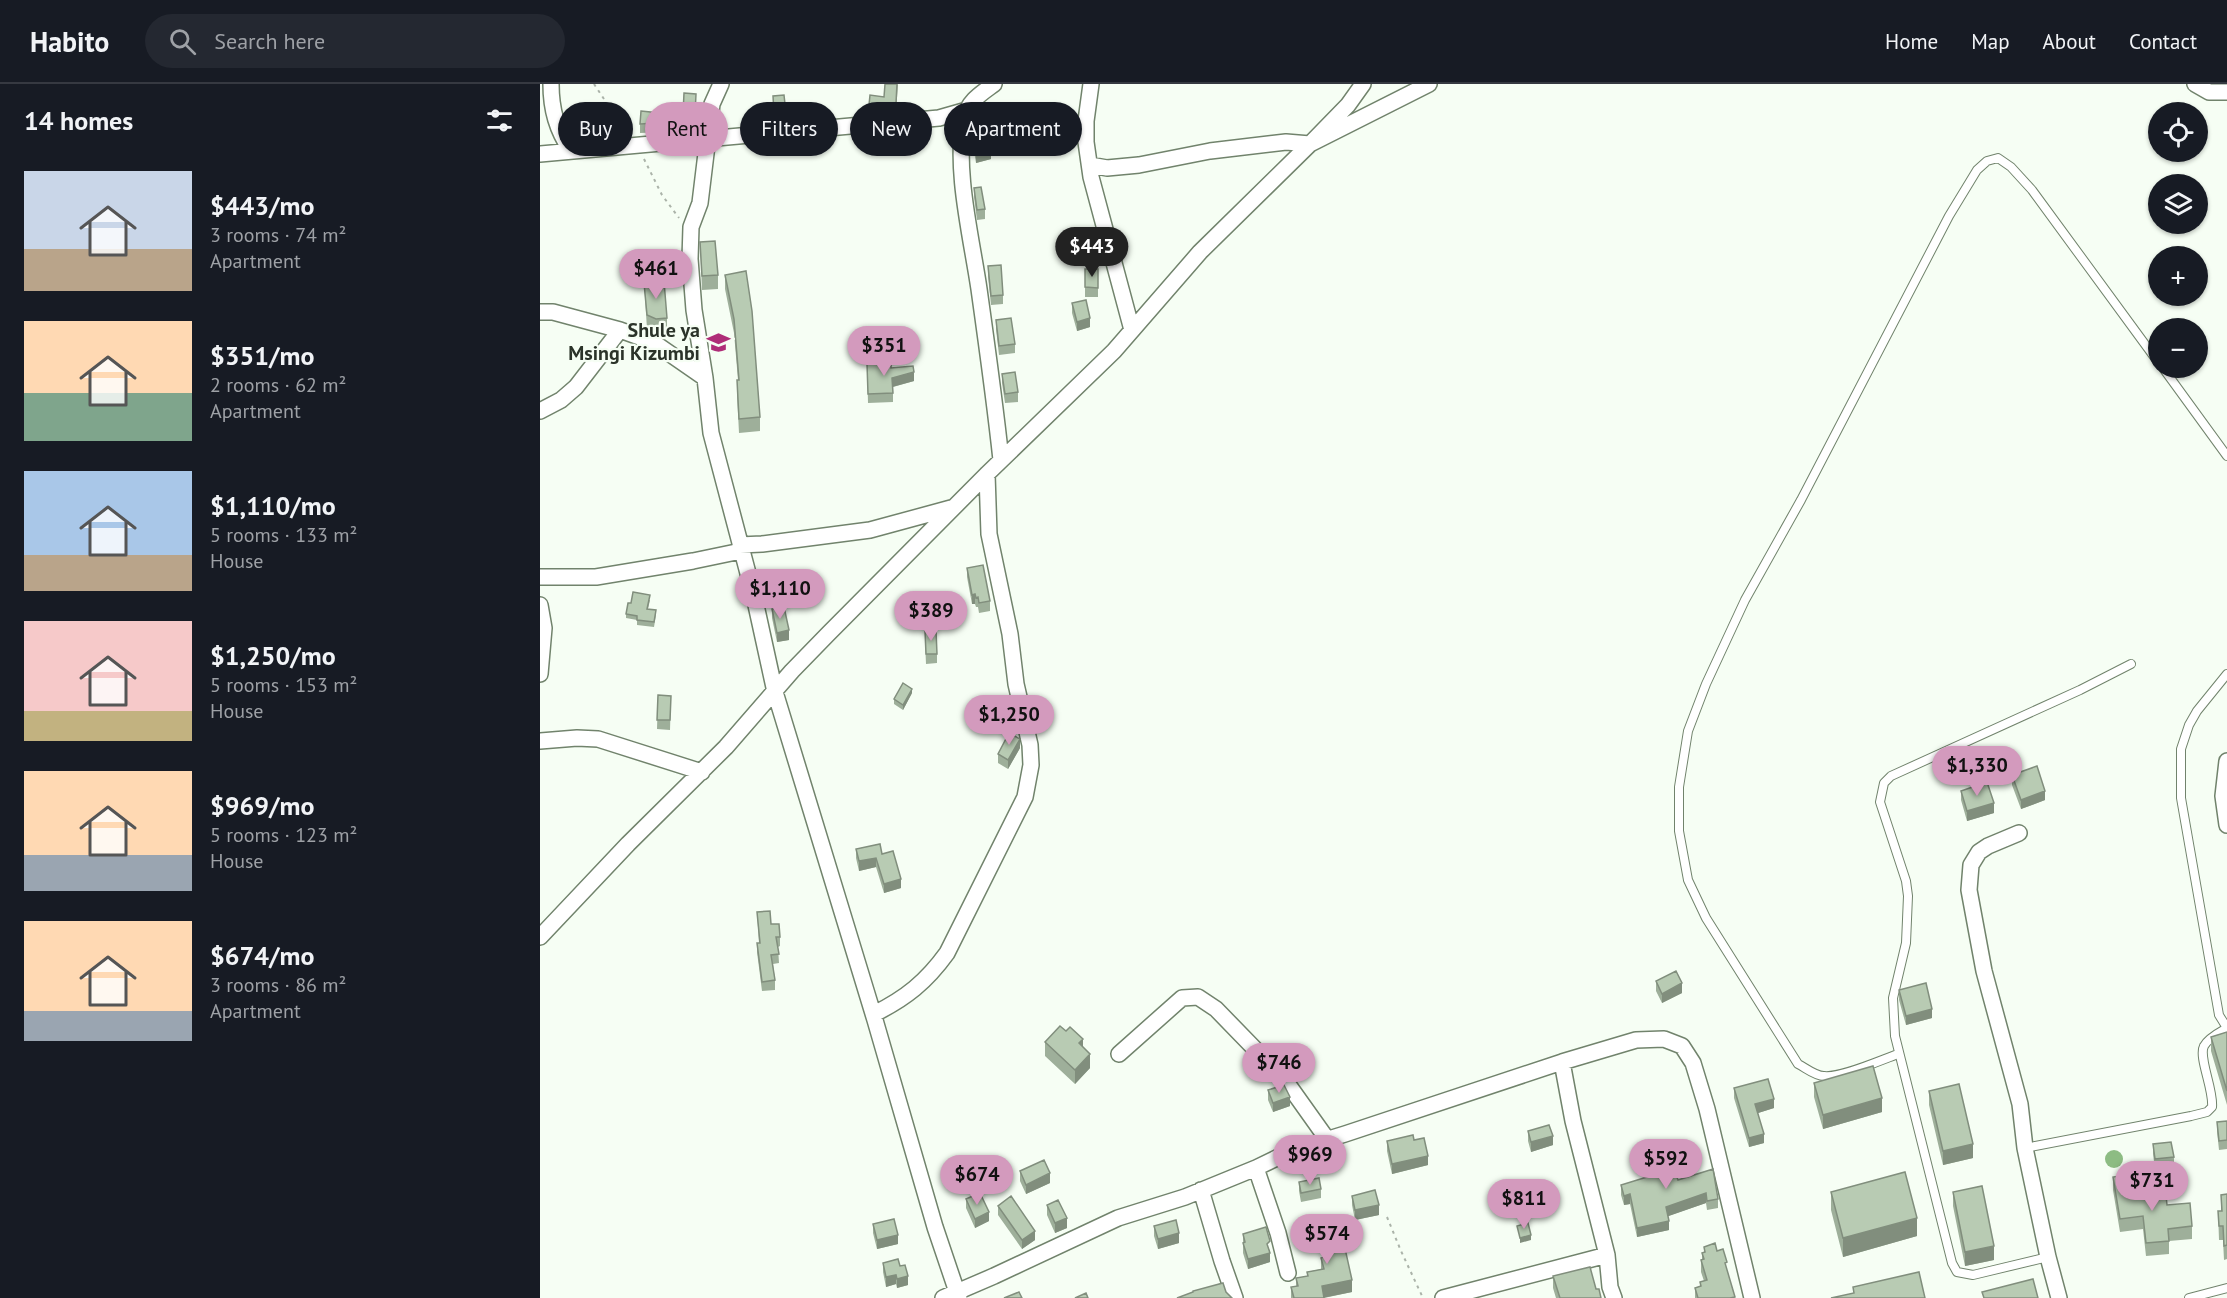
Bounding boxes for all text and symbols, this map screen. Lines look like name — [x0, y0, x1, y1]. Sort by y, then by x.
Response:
search box — [145, 14, 565, 68]
text: Habito — [30, 23, 109, 60]
icon: search — [166, 25, 199, 58]
text: Search here — [214, 27, 325, 55]
text: Home — [1885, 28, 1938, 55]
text: Map — [1971, 28, 2010, 55]
text: About — [2043, 28, 2096, 55]
text: Contact — [2129, 28, 2197, 55]
chip: Buy — [558, 102, 633, 156]
chip: Rent — [645, 102, 728, 156]
chip: Filters — [740, 102, 838, 156]
chip: New — [850, 102, 932, 156]
chip: Apartment — [944, 102, 1082, 156]
map controls — [2148, 102, 2208, 378]
button: locate — [2148, 102, 2208, 162]
text: 14 homes — [24, 104, 133, 137]
icon: filters — [483, 104, 516, 137]
button: layers — [2148, 174, 2208, 234]
text: $443/mo — [210, 189, 314, 222]
icon: home — [72, 195, 144, 267]
text: 3 rooms · 74 m² — [210, 222, 346, 248]
pin: $443 — [1056, 227, 1128, 278]
text: $443 — [1069, 233, 1115, 259]
button: + — [2148, 246, 2208, 306]
text: Apartment — [210, 248, 301, 274]
pin: $461 — [620, 249, 692, 300]
text: $461 — [633, 255, 679, 281]
place label: Shule ya Msingi Kizumbi — [568, 317, 700, 366]
button: − — [2148, 318, 2208, 378]
pin: $351 — [848, 326, 920, 377]
school or university icon: Shule ya Msingi Kizumbi — [705, 329, 731, 355]
text: $351 — [861, 332, 907, 358]
text: $351/mo — [210, 339, 314, 372]
icon: home — [72, 345, 144, 417]
text: 2 rooms · 62 m² — [210, 372, 346, 398]
text: Apartment — [210, 398, 301, 424]
text: $1,110/mo — [210, 489, 336, 522]
icon: home — [72, 495, 144, 567]
text: 5 rooms · 133 m² — [210, 522, 357, 548]
text: House — [210, 548, 264, 574]
pin: $1,110 — [731, 569, 829, 620]
text: $1,110 — [749, 575, 811, 601]
pin: $389 — [895, 591, 967, 642]
text: $389 — [908, 597, 954, 623]
text: $1,250/mo — [210, 639, 336, 672]
icon: home — [72, 645, 144, 717]
text: 5 rooms · 153 m² — [210, 672, 357, 698]
pin: $1,250 — [960, 695, 1058, 746]
text: House — [210, 698, 264, 724]
text: $1,250 — [978, 701, 1040, 727]
pin: $1,330 — [1928, 746, 2026, 797]
text: $1,330 — [1946, 752, 2008, 778]
text: $969/mo — [210, 789, 314, 822]
icon: home — [72, 795, 144, 867]
text: 5 rooms · 123 m² — [210, 822, 357, 848]
text: House — [210, 848, 264, 874]
text: $674/mo — [210, 939, 314, 972]
icon: home — [72, 945, 144, 1017]
text: 3 rooms · 86 m² — [210, 972, 346, 998]
text: Apartment — [210, 998, 301, 1024]
pin: $746 — [1243, 1043, 1315, 1094]
text: $746 — [1256, 1049, 1302, 1075]
pin: $969 — [1274, 1135, 1346, 1186]
pin: $592 — [1630, 1139, 1702, 1190]
text: $969 — [1287, 1141, 1333, 1167]
text: $592 — [1643, 1145, 1689, 1171]
pin: $674 — [941, 1155, 1013, 1206]
text: $674 — [954, 1161, 1000, 1187]
pin: $731 — [2116, 1161, 2188, 1212]
text: $731 — [2129, 1167, 2175, 1193]
pin: $811 — [1488, 1179, 1560, 1230]
text: $811 — [1501, 1185, 1547, 1211]
pin: $574 — [1291, 1214, 1363, 1265]
text: $574 — [1304, 1220, 1350, 1246]

